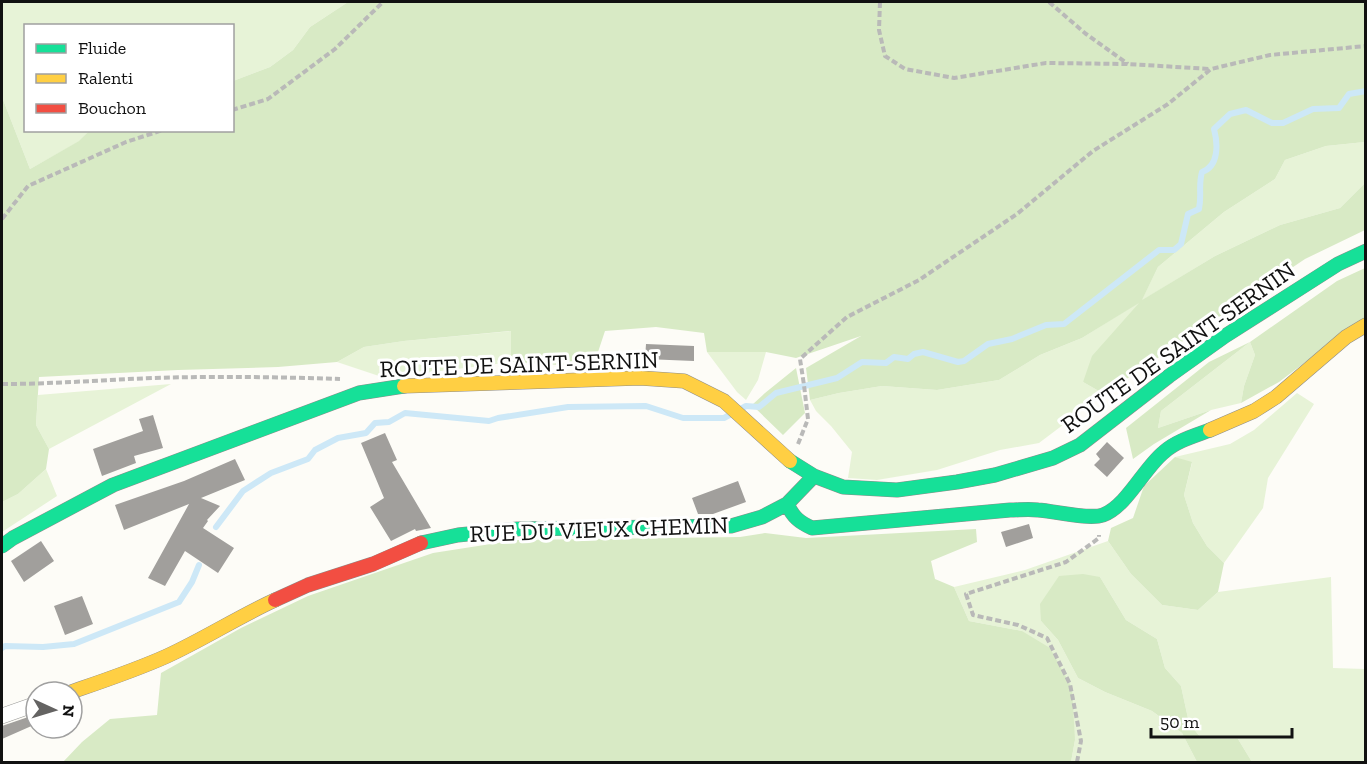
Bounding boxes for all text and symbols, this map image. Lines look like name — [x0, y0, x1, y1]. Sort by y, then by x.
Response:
legend — [24, 24, 234, 132]
text: Fluide — [78, 37, 126, 59]
text: Ralenti — [78, 67, 133, 89]
text: Bouchon — [78, 97, 147, 119]
street label: ROUTE DE SAINT-SERNIN — [1055, 255, 1301, 439]
street label: ROUTE DE SAINT-SERNIN — [379, 345, 659, 383]
street label: RUE DU VIEUX CHEMIN — [469, 510, 729, 548]
north arrow — [24, 680, 84, 740]
scale bar — [1151, 701, 1292, 739]
text: N — [59, 704, 78, 718]
text: 50 m — [1160, 711, 1200, 733]

